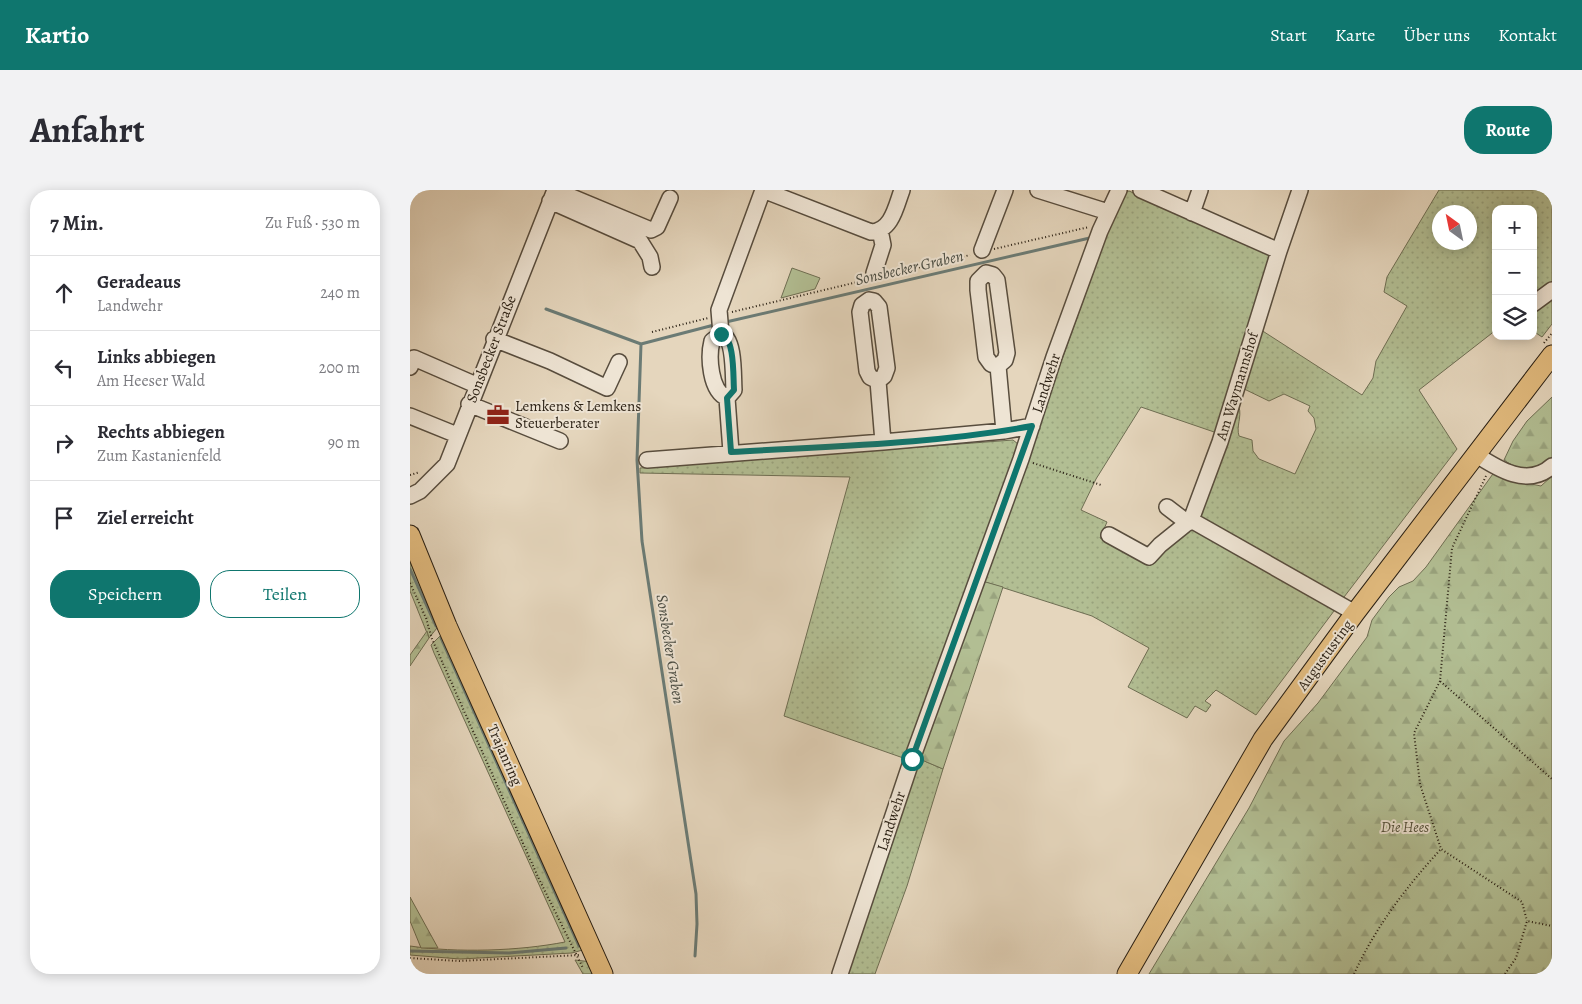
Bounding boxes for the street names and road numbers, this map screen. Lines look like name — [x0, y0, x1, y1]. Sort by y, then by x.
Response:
street label: Sonsbecker Straße — [461, 292, 521, 406]
street label: Am Waymannshof — [1211, 327, 1264, 444]
street label: Landwehr — [1027, 350, 1065, 415]
street label: Augustusring — [1292, 615, 1358, 695]
street label: Trajanring — [483, 721, 528, 789]
street label: Landwehr — [872, 788, 910, 853]

